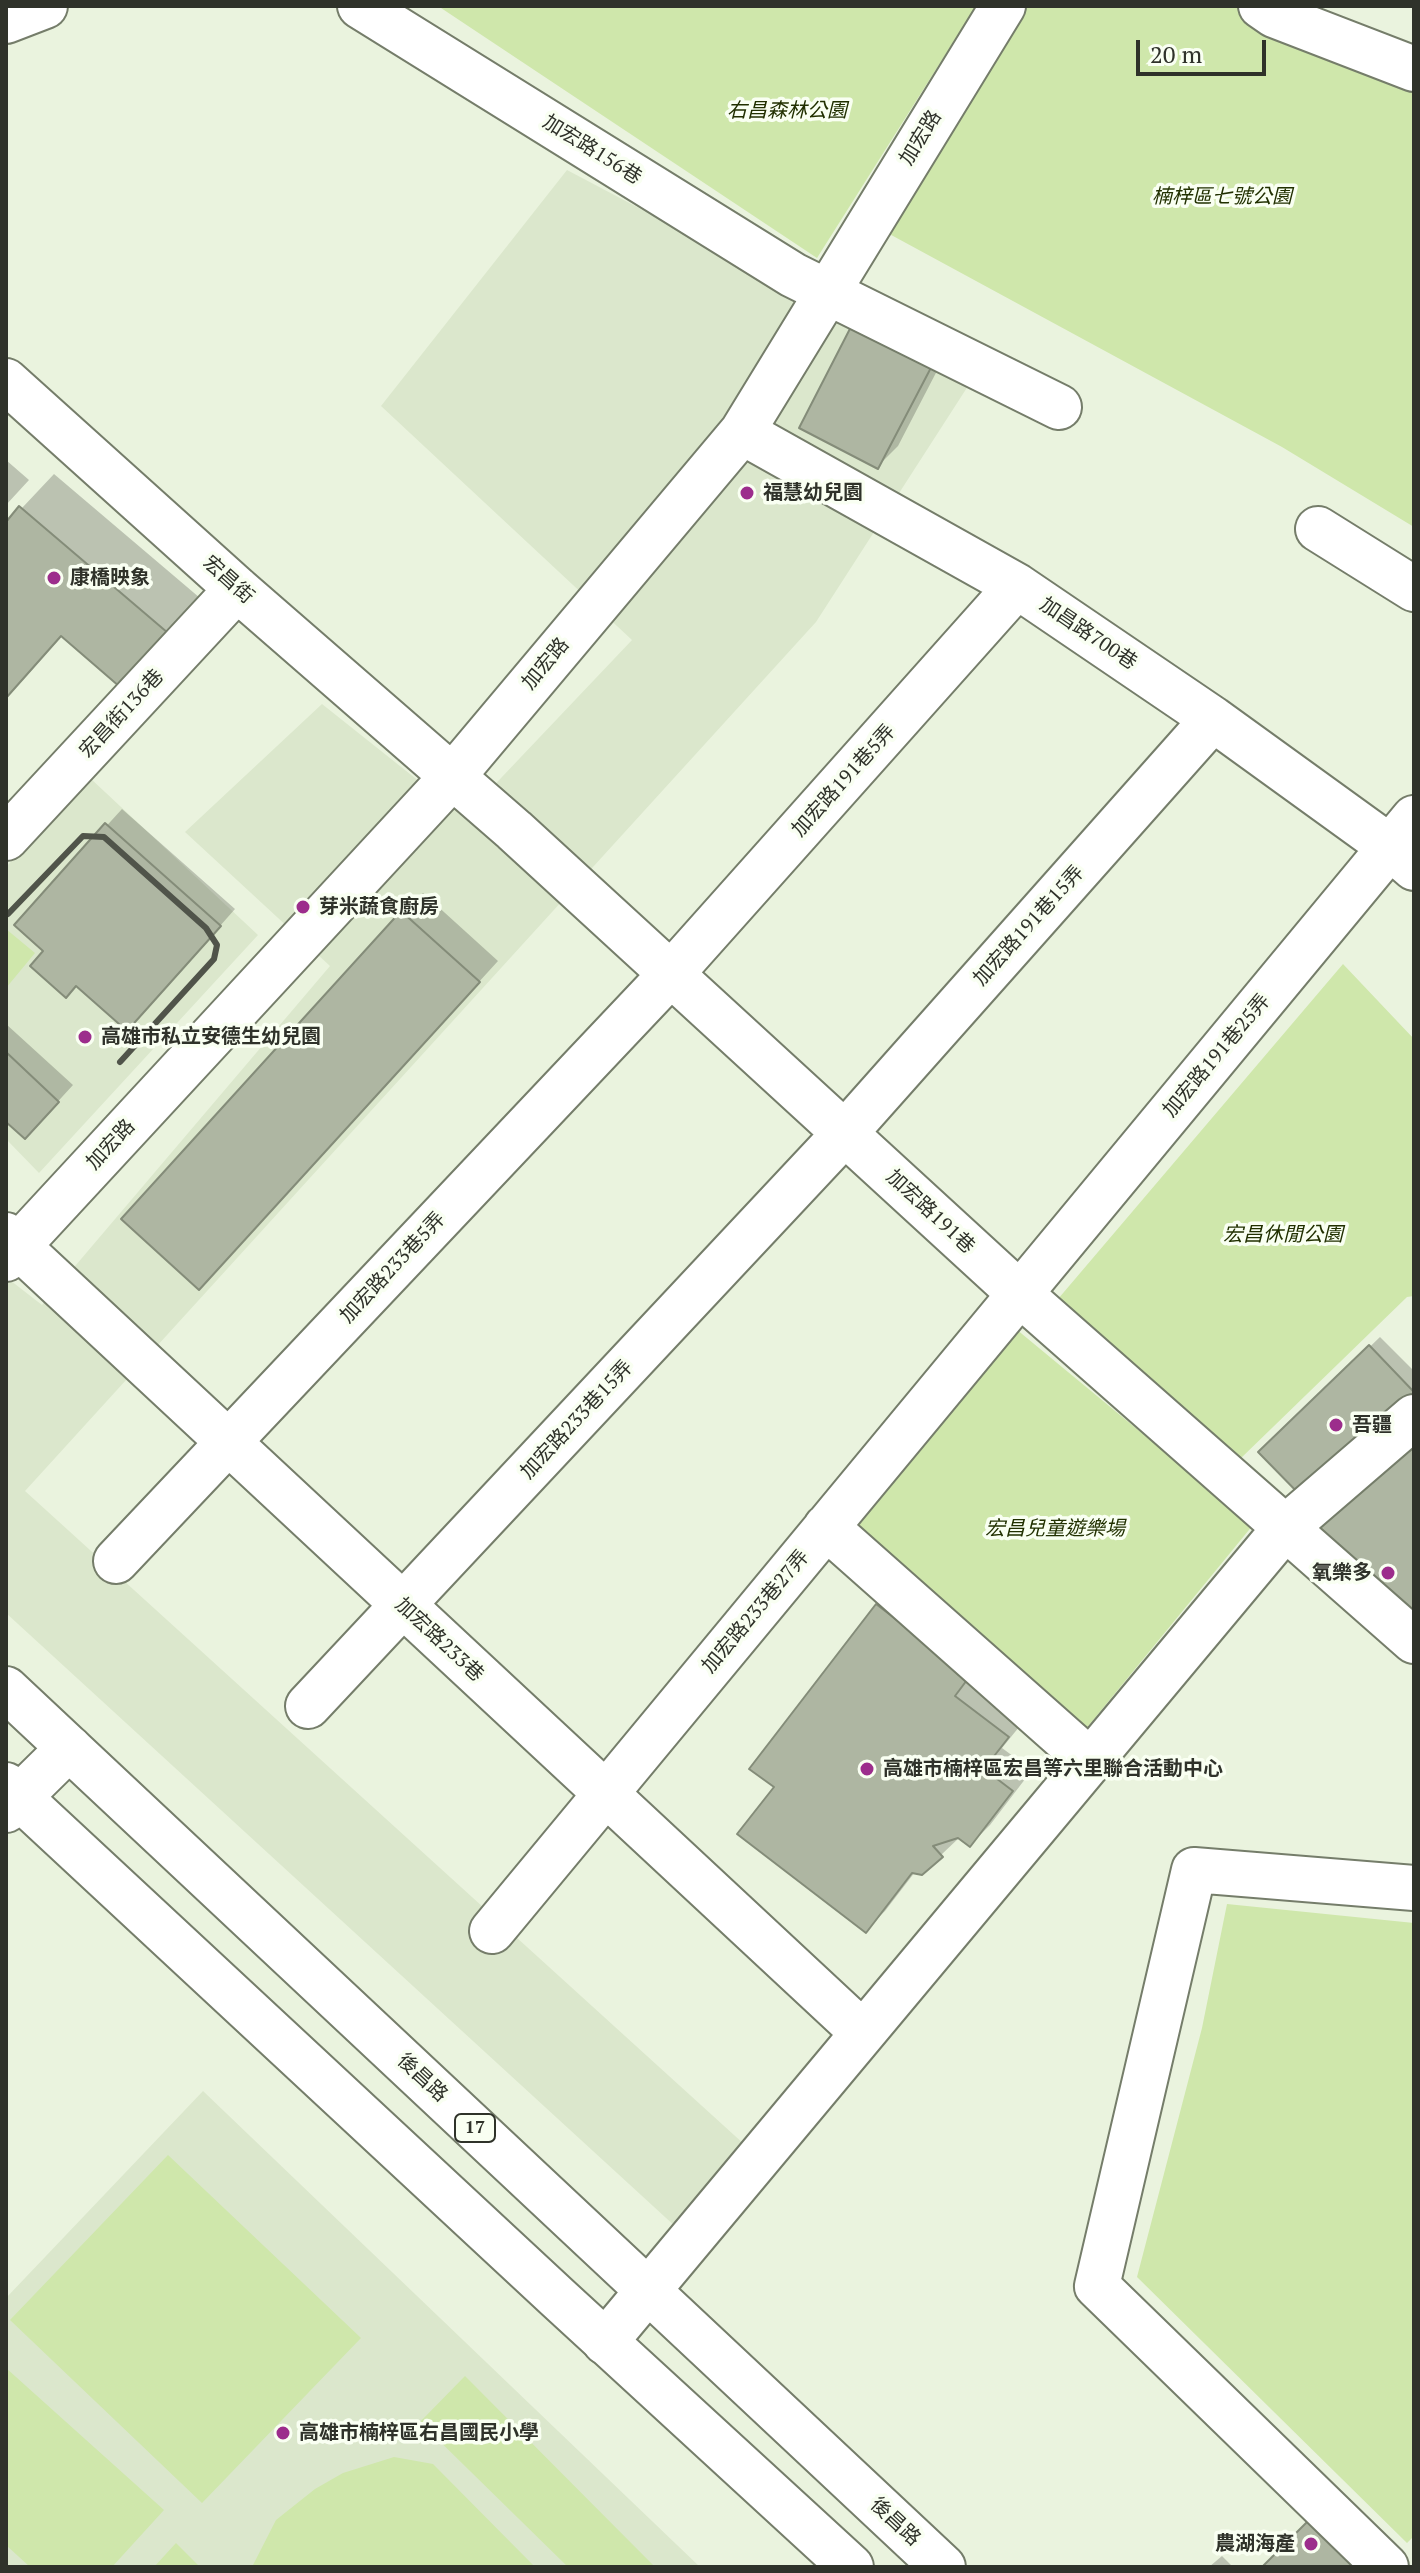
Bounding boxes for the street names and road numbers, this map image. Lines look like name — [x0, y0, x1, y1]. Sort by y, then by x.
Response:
street label: 加宏路 — [895, 106, 947, 170]
street label: 加宏路156巷 — [538, 110, 646, 190]
street label: 宏昌街 — [198, 551, 258, 609]
street label: 加昌路700巷 — [1035, 593, 1141, 675]
street label: 加宏路 — [518, 633, 574, 695]
street label: 宏昌街136巷 — [75, 665, 169, 763]
street label: 加宏路191巷5弄 — [787, 720, 901, 842]
street label: 加宏路191巷15弄 — [969, 861, 1089, 991]
street label: 加宏路191巷25弄 — [1159, 990, 1275, 1122]
street label: 加宏路 — [82, 1115, 140, 1175]
street label: 加宏路191巷 — [881, 1165, 979, 1259]
street label: 加宏路233巷5弄 — [336, 1208, 450, 1328]
street label: 加宏路233巷15弄 — [516, 1356, 638, 1484]
street label: 加宏路233巷27弄 — [698, 1546, 814, 1678]
street label: 加宏路233巷 — [390, 1593, 488, 1687]
street label: 後昌路 — [392, 2049, 452, 2107]
road number: 17 — [455, 2114, 495, 2142]
street label: 後昌路 — [865, 2493, 925, 2551]

